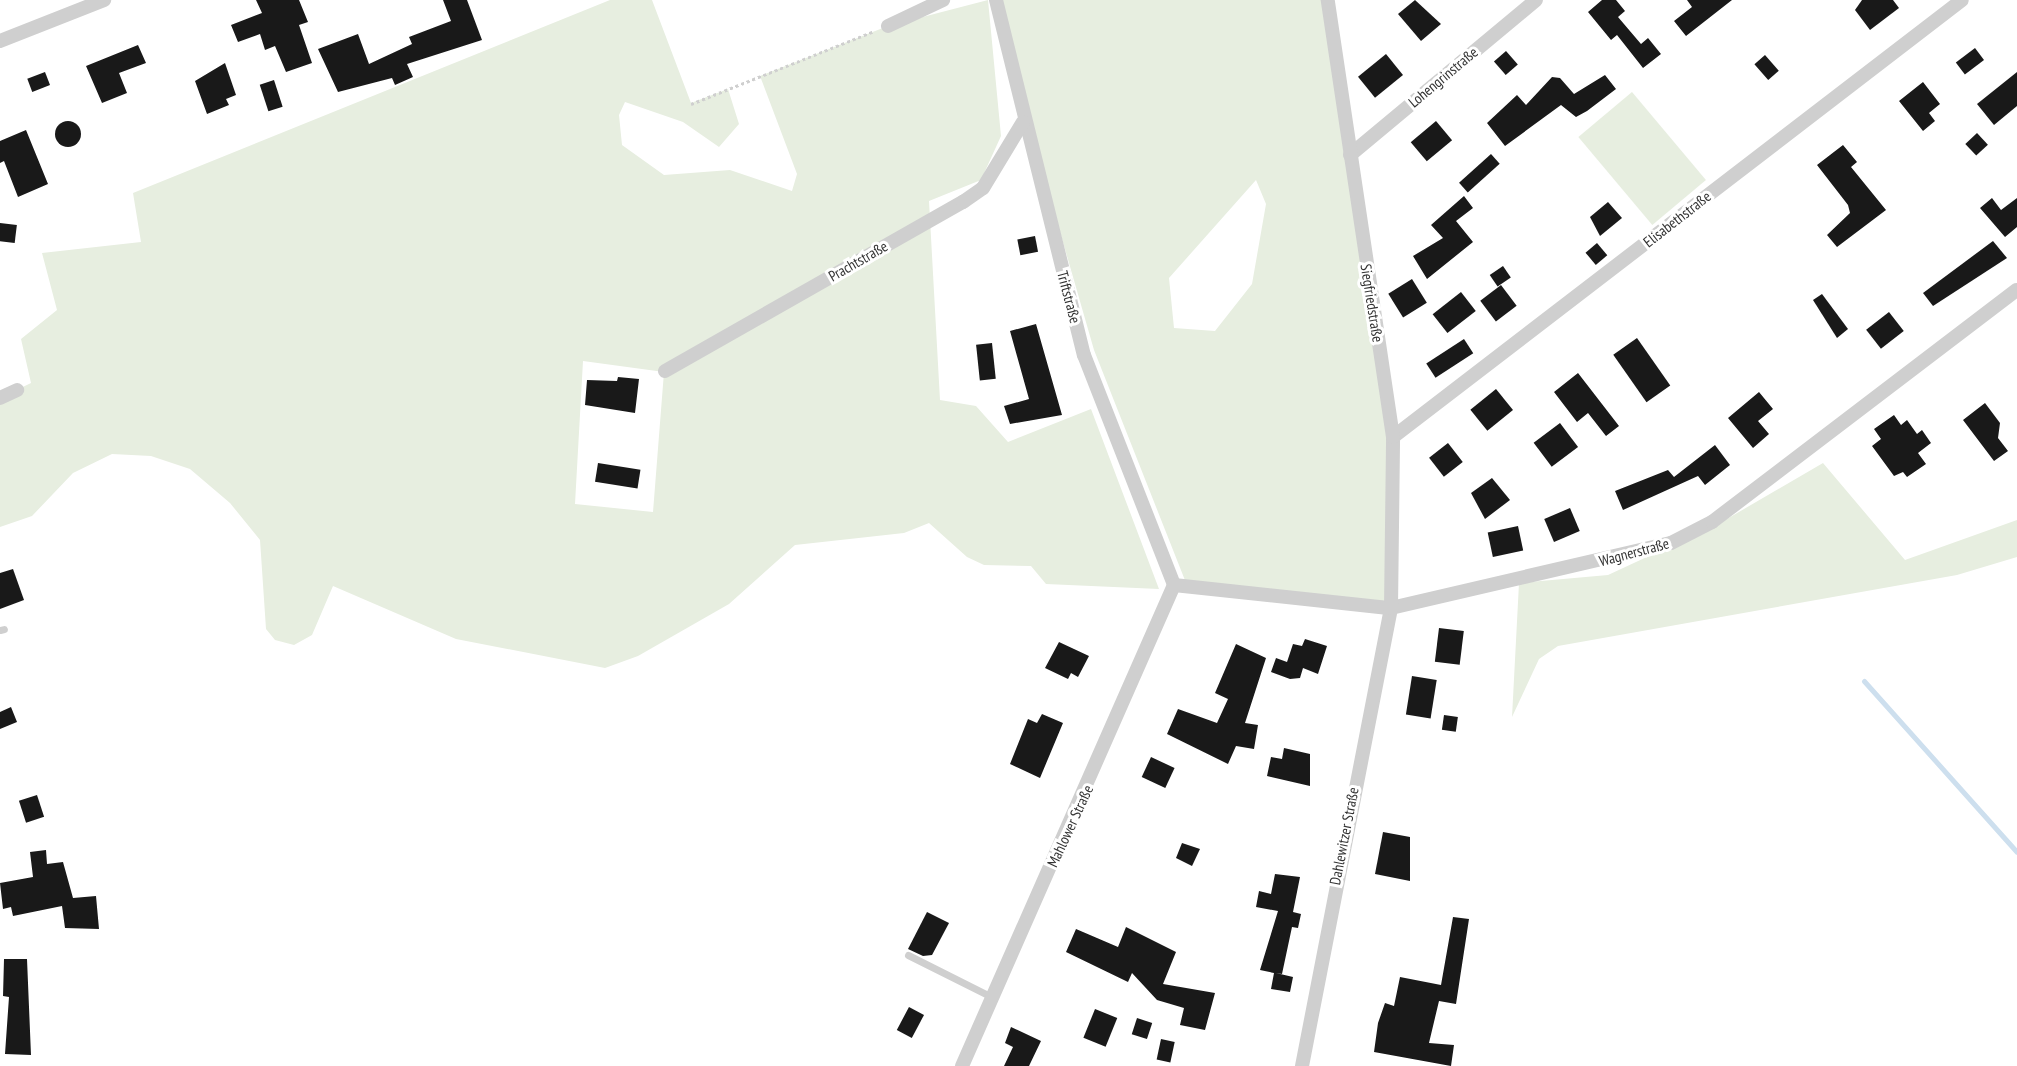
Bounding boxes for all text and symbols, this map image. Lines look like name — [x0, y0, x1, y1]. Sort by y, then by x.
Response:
street label: Lohengrinstraße — [1405, 43, 1481, 111]
street label: Elisabethstraße — [1640, 187, 1714, 251]
street label: Prachtstraße — [825, 237, 891, 285]
street label: Siegfriedstraße — [1357, 263, 1387, 343]
street label: Triftstraße — [1053, 269, 1085, 325]
street label: Wagnerstraße — [1597, 534, 1671, 570]
street label: Mahlower Straße — [1043, 782, 1097, 870]
street label: Dahlewitzer Straße — [1326, 786, 1362, 886]

